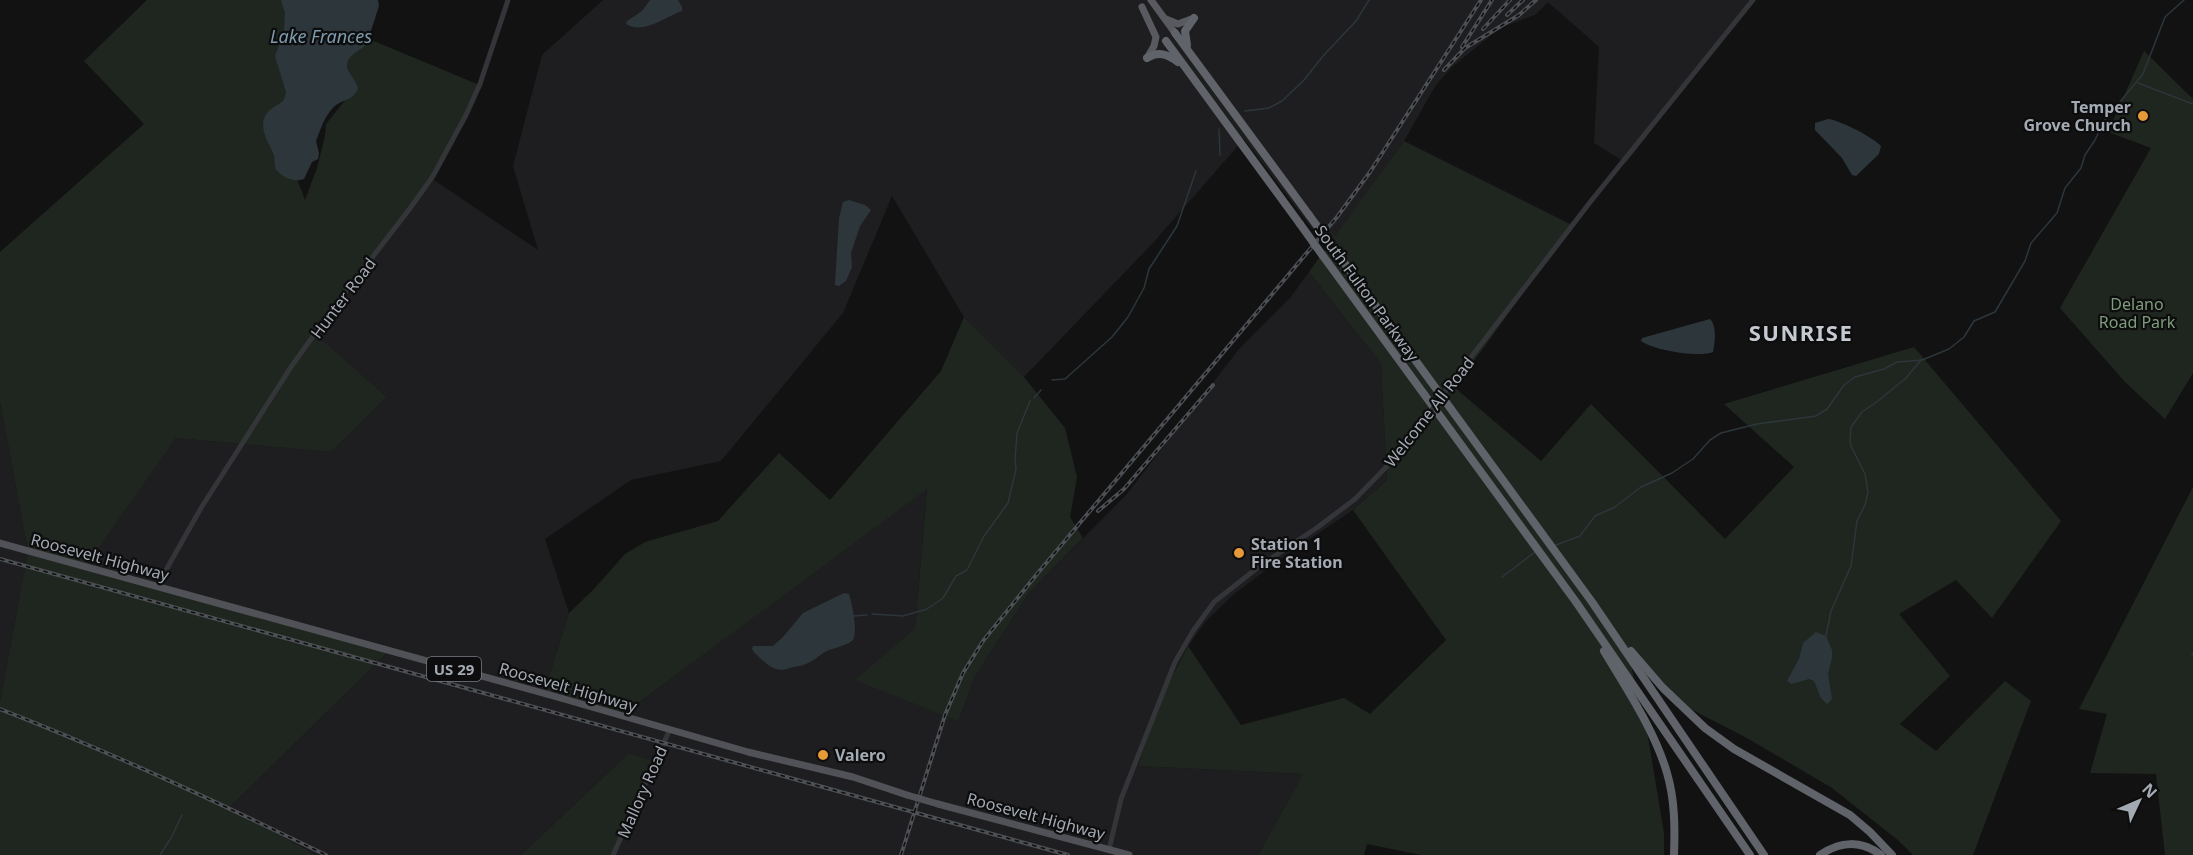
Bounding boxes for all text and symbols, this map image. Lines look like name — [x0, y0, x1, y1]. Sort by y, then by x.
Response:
water label: Lake Frances — [270, 24, 372, 48]
place label: Temper Grove Church — [2023, 96, 2131, 136]
marker: Temper Grove Church — [2136, 109, 2150, 123]
street label: South Fulton Parkway — [1310, 220, 1424, 366]
street label: Hunter Road — [305, 253, 381, 343]
park label: Delano Road Park — [2099, 293, 2176, 333]
district label: SUNRISE — [1749, 317, 1853, 347]
street label: Welcome All Road — [1379, 352, 1479, 472]
street label: Roosevelt Highway — [28, 528, 172, 586]
place label: Station 1 Fire Station — [1251, 533, 1343, 573]
marker: Station 1 Fire Station — [1232, 546, 1246, 560]
road number: US 29 — [427, 657, 481, 681]
street label: Roosevelt Highway — [497, 657, 640, 717]
street label: Mallory Road — [612, 742, 672, 842]
place label: Valero — [835, 744, 886, 766]
marker: Valero — [816, 748, 830, 762]
north arrow — [2109, 771, 2169, 831]
text: N — [2137, 778, 2162, 803]
street label: Roosevelt Highway — [964, 787, 1108, 845]

